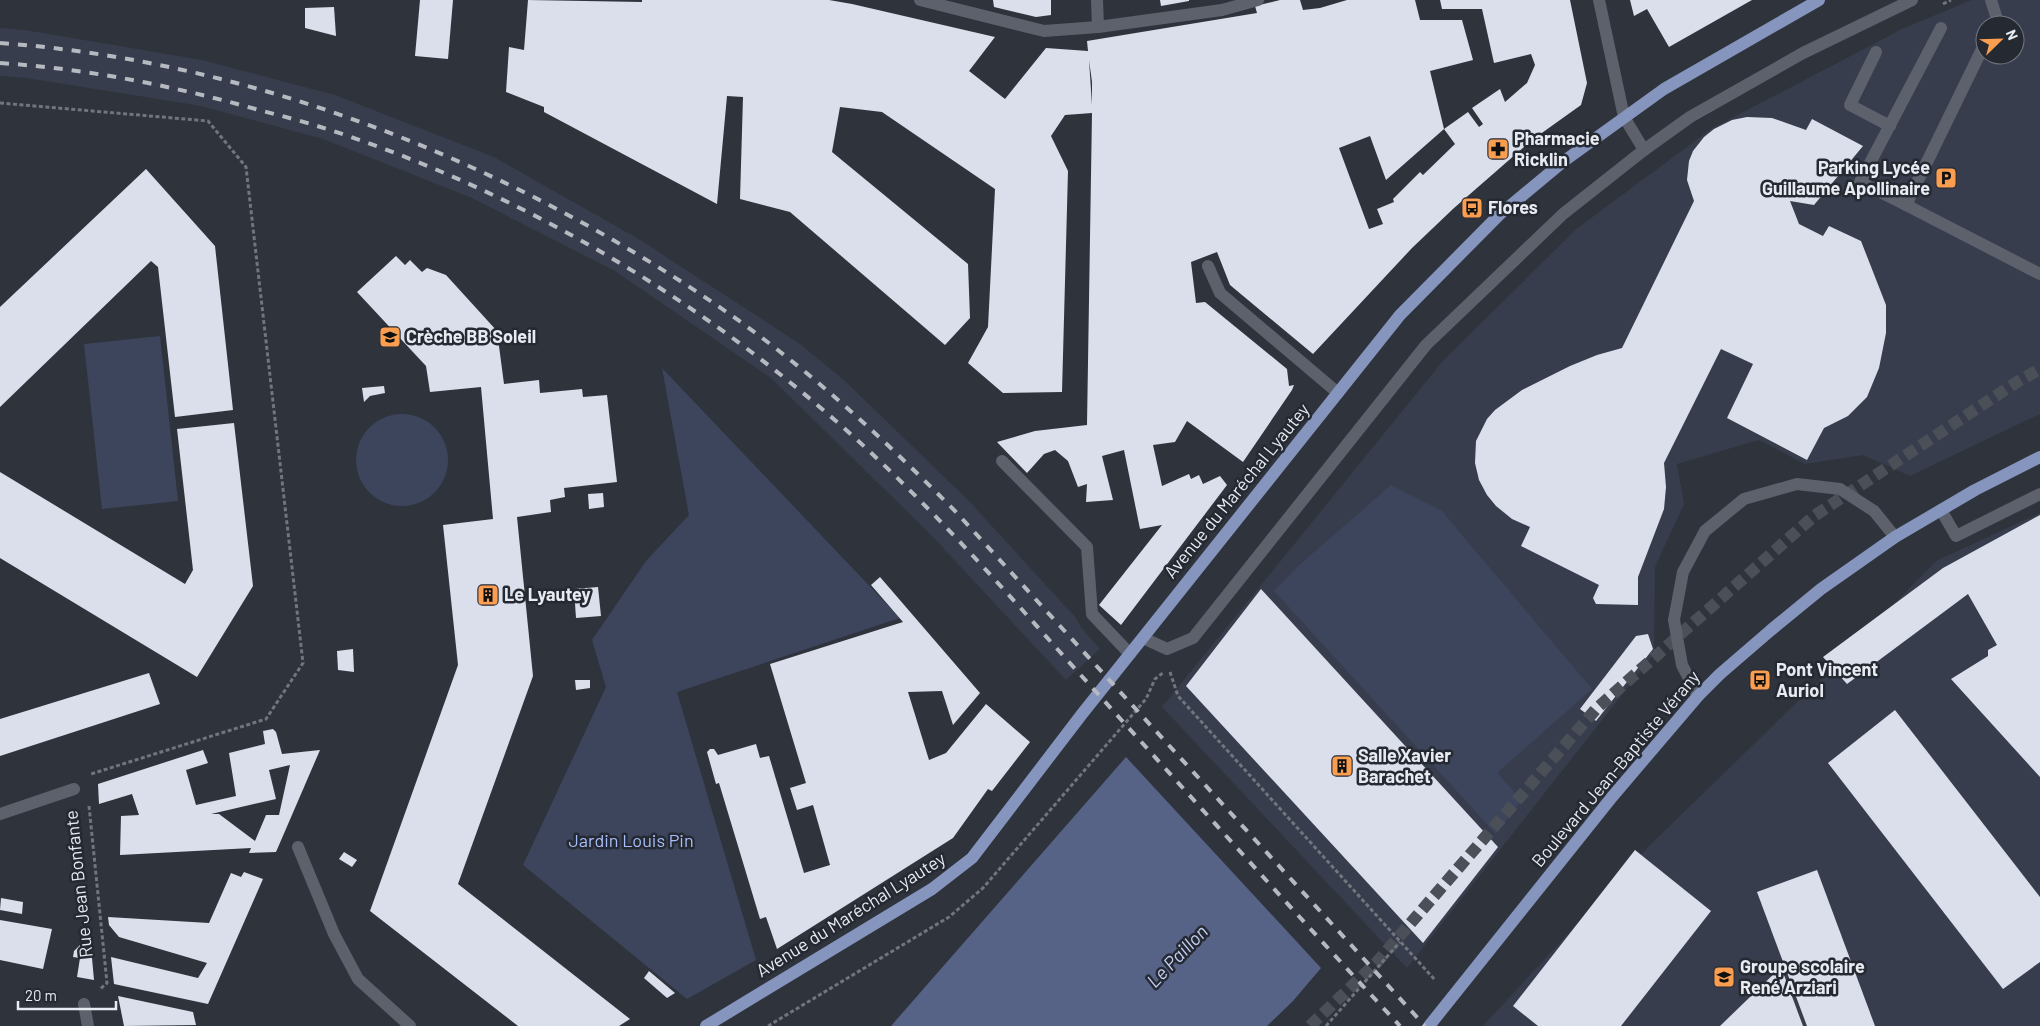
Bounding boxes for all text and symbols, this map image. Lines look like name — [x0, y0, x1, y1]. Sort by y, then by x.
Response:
north arrow — [1975, 15, 2025, 65]
text: N — [2003, 27, 2022, 42]
place label: Pharmacie Ricklin — [1514, 127, 1600, 170]
pharmacy icon: Pharmacie Ricklin — [1486, 137, 1510, 161]
place label: Parking Lycée Guillaume Apollinaire — [1762, 156, 1930, 199]
parking icon: Parking Lycée Guillaume Apollinaire — [1934, 166, 1958, 190]
bus stop icon: Flores — [1460, 196, 1484, 220]
place label: Flores — [1488, 196, 1538, 218]
school or university icon: Crèche BB Soleil — [378, 325, 402, 349]
place label: Crèche BB Soleil — [406, 325, 536, 347]
street label: Avenue du Maréchal Lyautey — [1159, 398, 1314, 582]
building icon: Le Lyautey — [476, 583, 500, 607]
place label: Le Lyautey — [504, 583, 591, 605]
place label: Pont Vincent Auriol — [1776, 658, 1878, 701]
street label: Boulevard Jean-Baptiste Vérany — [1526, 666, 1704, 871]
bus stop icon: Pont Vincent Auriol — [1748, 668, 1772, 692]
place label: Salle Xavier Barachet — [1358, 744, 1451, 787]
building icon: Salle Xavier Barachet — [1330, 754, 1354, 778]
street label: Rue Jean Bonfante — [59, 809, 97, 959]
park label: Jardin Louis Pin — [568, 829, 694, 851]
street label: Avenue du Maréchal Lyautey — [752, 847, 949, 981]
water label: Le Paillon — [1141, 920, 1212, 992]
place label: Groupe scolaire René Arziari — [1740, 955, 1865, 998]
school or university icon: Groupe scolaire René Arziari — [1712, 965, 1736, 989]
scale bar — [18, 978, 115, 1010]
text: 20 m — [25, 986, 57, 1004]

